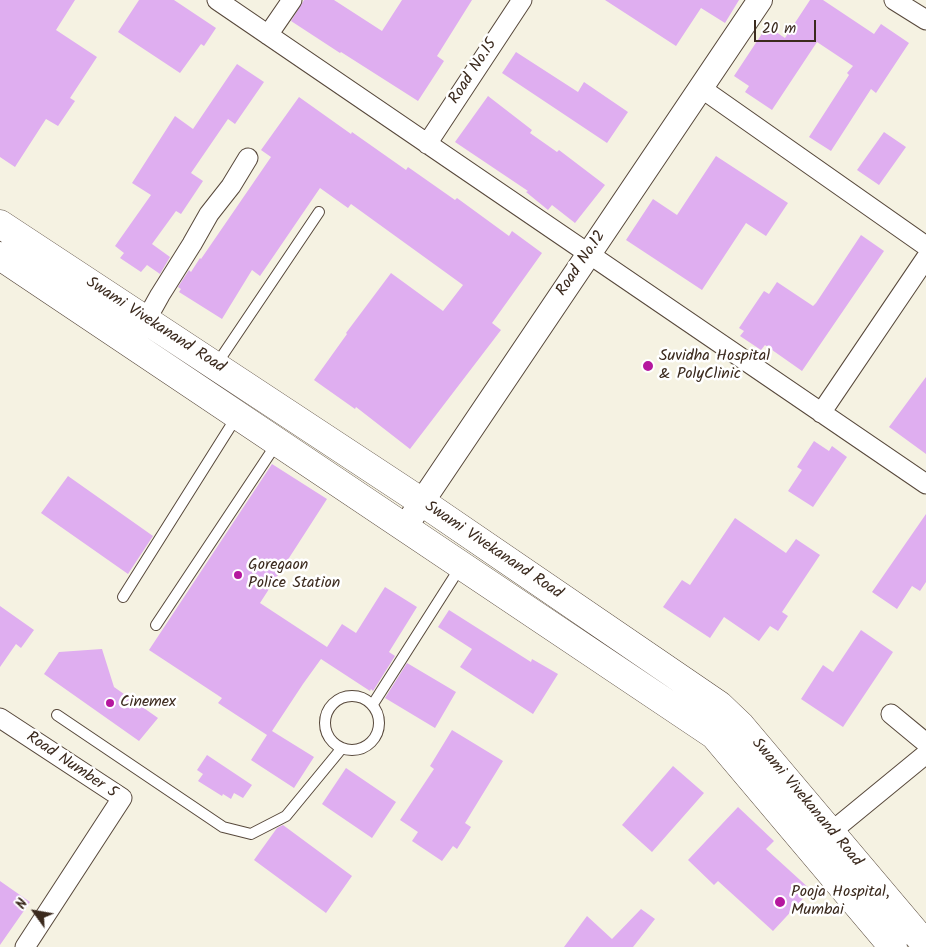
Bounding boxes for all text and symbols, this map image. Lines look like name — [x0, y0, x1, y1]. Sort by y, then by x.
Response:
scale bar — [756, 10, 818, 42]
text: 20 m — [762, 17, 796, 41]
street label: Road No.15 — [446, 36, 502, 108]
street label: Road No.12 — [553, 228, 611, 300]
street label: Swami Vivekanand Road — [82, 274, 228, 378]
place label: Suvidha Hospital & PolyClinic — [659, 347, 770, 385]
marker: Suvidha Hospital & PolyClinic — [641, 359, 655, 373]
street label: Swami Vivekanand Road — [420, 498, 566, 604]
place label: Goregaon Police Station — [248, 556, 340, 594]
marker: Goregaon Police Station — [232, 569, 244, 581]
place label: Cinemex — [120, 693, 176, 713]
marker: Cinemex — [104, 697, 116, 709]
street label: Road Number 5 — [22, 728, 120, 804]
street label: Swami Vivekanand Road — [747, 735, 865, 871]
place label: Pooja Hospital, Mumbai — [791, 883, 890, 921]
north arrow — [10, 887, 60, 937]
text: N — [11, 894, 34, 914]
marker: Pooja Hospital, Mumbai — [773, 895, 787, 909]

